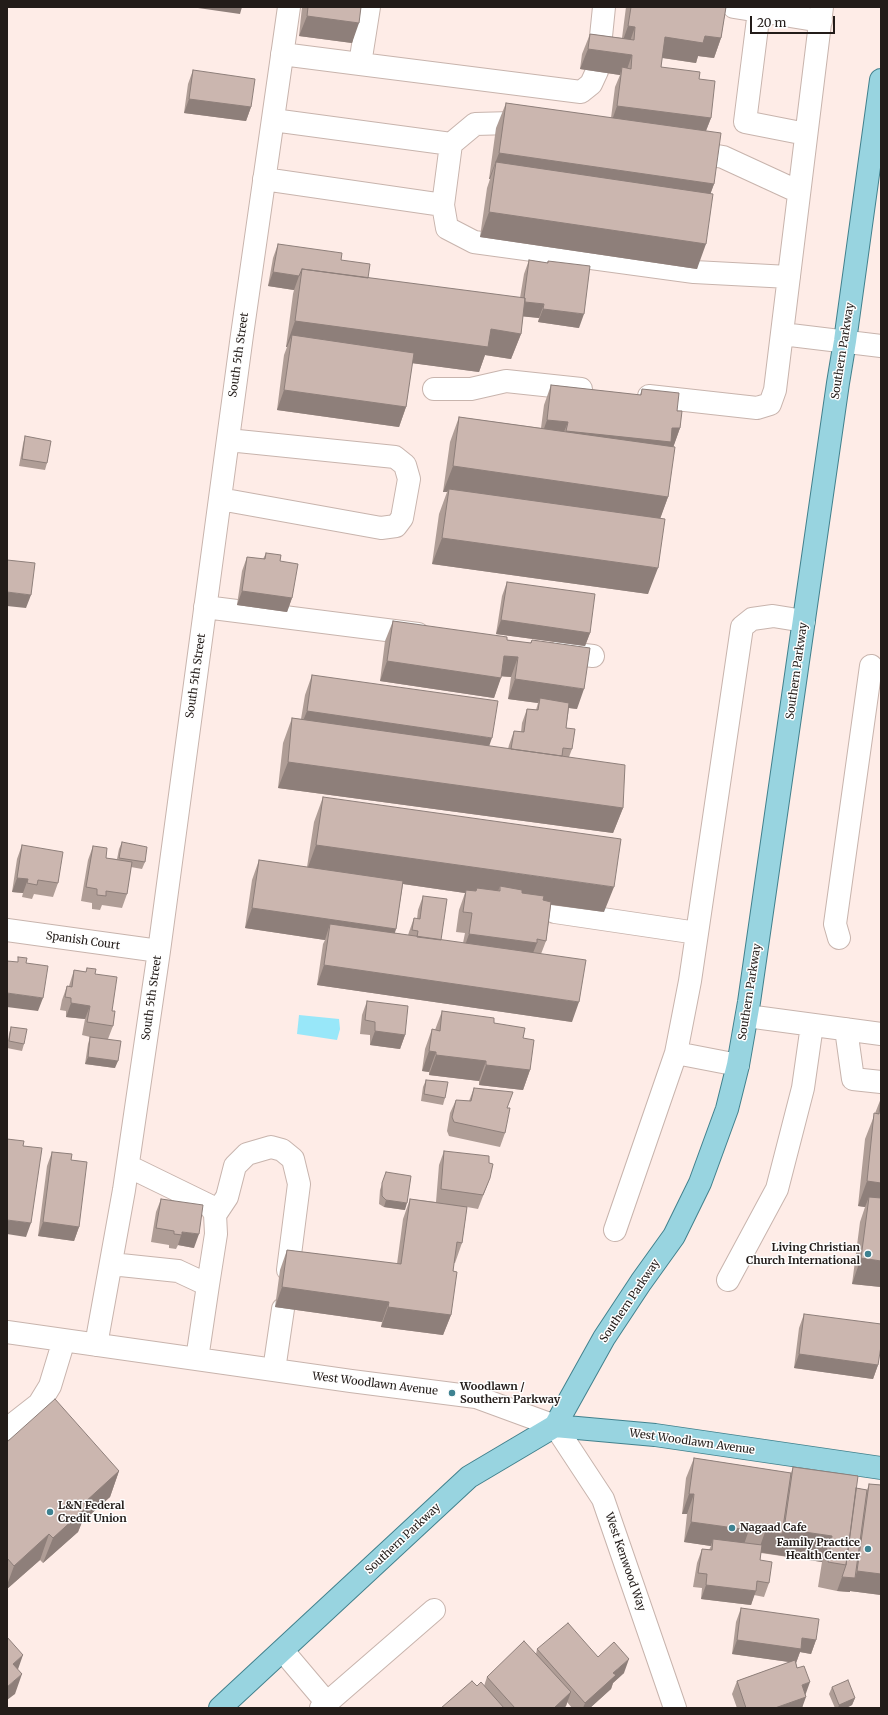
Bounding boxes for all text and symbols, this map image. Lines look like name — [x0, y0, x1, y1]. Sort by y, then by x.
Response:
scale bar — [752, 8, 837, 34]
text: 20 m — [757, 15, 786, 30]
street label: Southern Parkway — [829, 302, 857, 400]
street label: South 5th Street — [227, 312, 251, 398]
street label: Southern Parkway — [784, 622, 810, 720]
street label: South 5th Street — [184, 633, 208, 719]
street label: Spanish Court — [45, 929, 121, 953]
street label: Southern Parkway — [736, 943, 764, 1041]
street label: South 5th Street — [140, 955, 164, 1041]
place label: Living Christian Church International — [746, 1241, 860, 1267]
marker: Living Christian Church International — [863, 1249, 873, 1259]
street label: Southern Parkway — [597, 1257, 663, 1345]
street label: West Woodlawn Avenue — [311, 1370, 439, 1398]
place label: Woodlawn / Southern Parkway — [460, 1380, 560, 1406]
marker: Woodlawn / Southern Parkway — [447, 1388, 457, 1398]
street label: West Woodlawn Avenue — [629, 1427, 755, 1457]
place label: L&N Federal Credit Union — [58, 1499, 127, 1525]
street label: Southern Parkway — [363, 1501, 443, 1577]
marker: L&N Federal Credit Union — [45, 1507, 55, 1517]
street label: West Kenwood Way — [602, 1511, 648, 1613]
place label: Nagaad Cafe — [740, 1521, 807, 1535]
marker: Nagaad Cafe — [727, 1523, 737, 1533]
place label: Family Practice Health Center — [776, 1536, 860, 1562]
marker: Family Practice Health Center — [863, 1544, 873, 1554]

